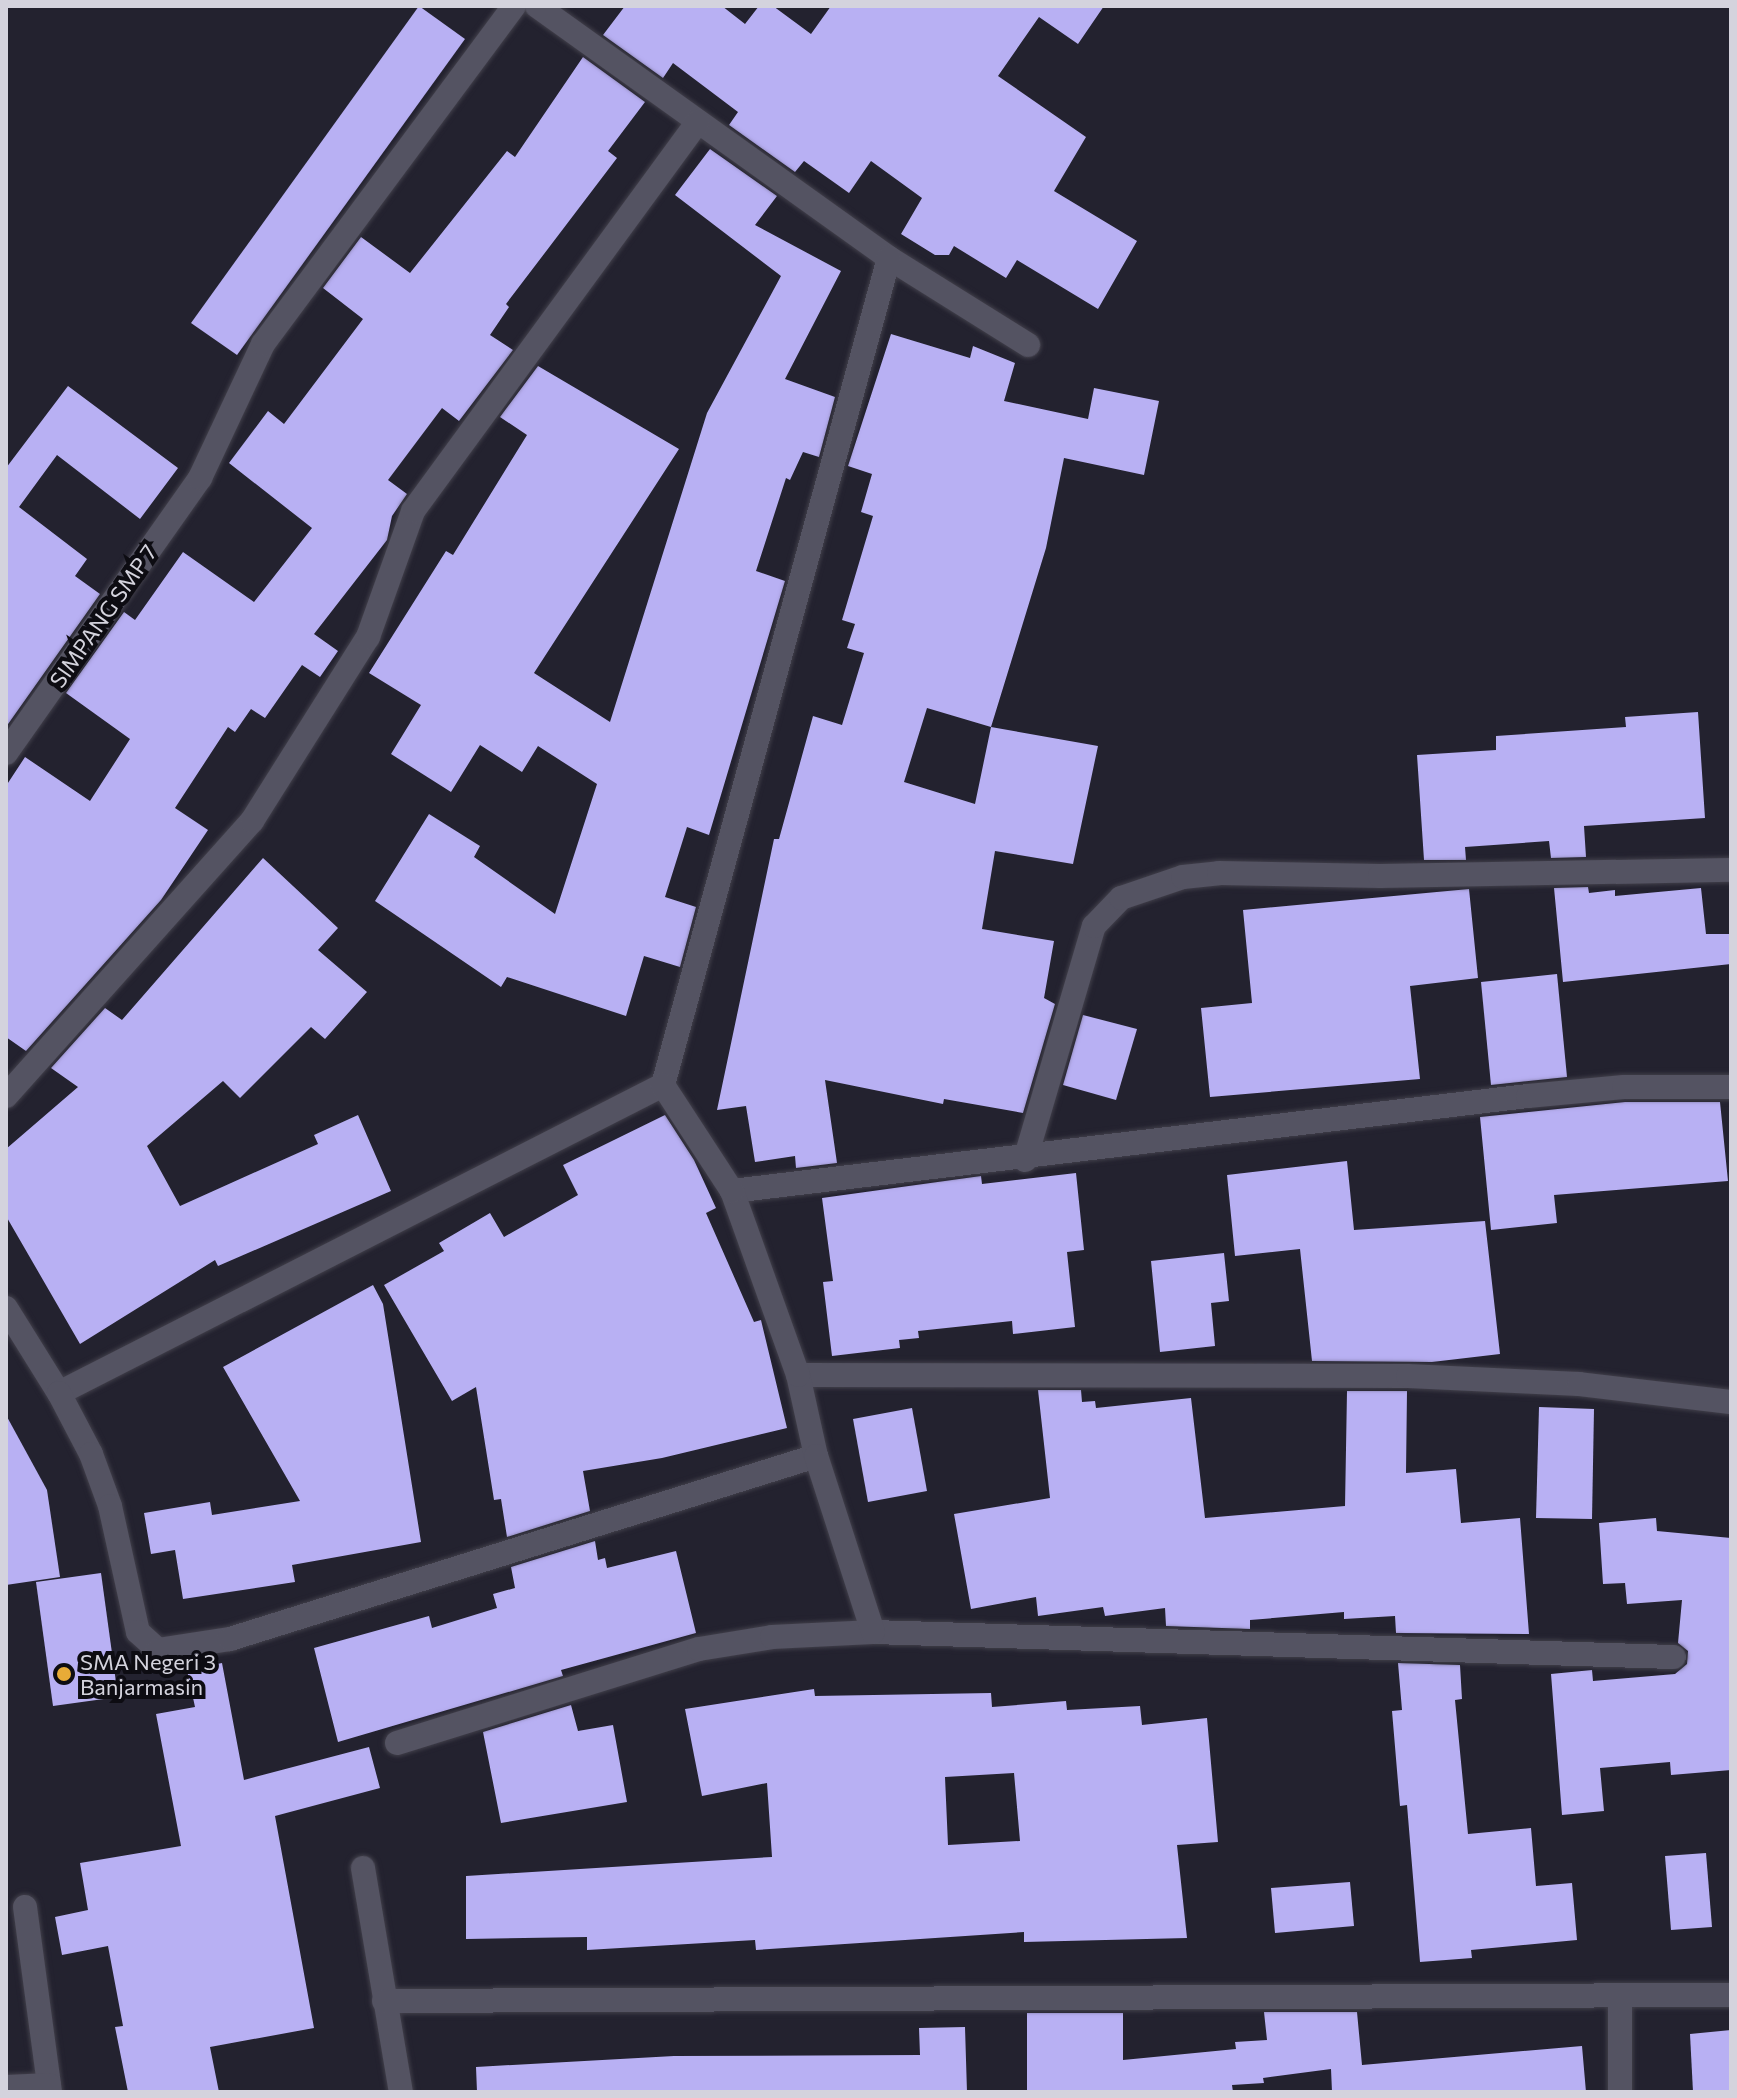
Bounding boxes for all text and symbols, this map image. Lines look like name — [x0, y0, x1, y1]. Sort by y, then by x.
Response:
street label: SIMPANG SMP 7 — [44, 539, 162, 693]
place label: SMA Negeri 3 Banjarmasin — [80, 1648, 216, 1700]
marker: SMA Negeri 3 Banjarmasin — [55, 1665, 73, 1683]

